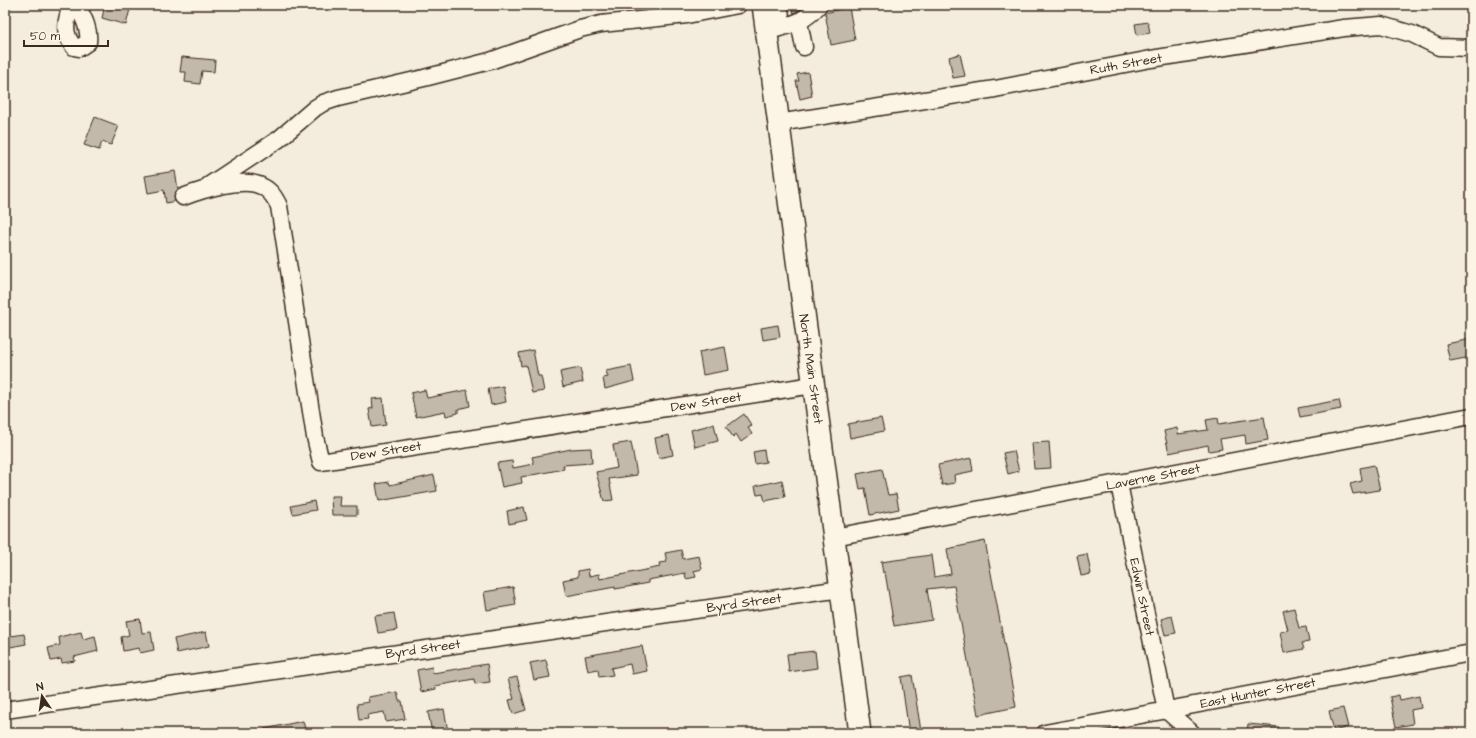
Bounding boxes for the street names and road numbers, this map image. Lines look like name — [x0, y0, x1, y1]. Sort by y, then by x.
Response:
street label: Ruth Street — [1089, 49, 1164, 79]
street label: North Main Street — [794, 313, 828, 426]
street label: Dew Street — [669, 387, 743, 416]
street label: Dew Street — [349, 436, 423, 465]
street label: Laverne Street — [1104, 459, 1202, 495]
street label: Edwin Street — [1125, 557, 1159, 638]
street label: Byrd Street — [705, 589, 784, 618]
street label: Byrd Street — [384, 635, 463, 664]
street label: East Hunter Street — [1199, 673, 1318, 713]

